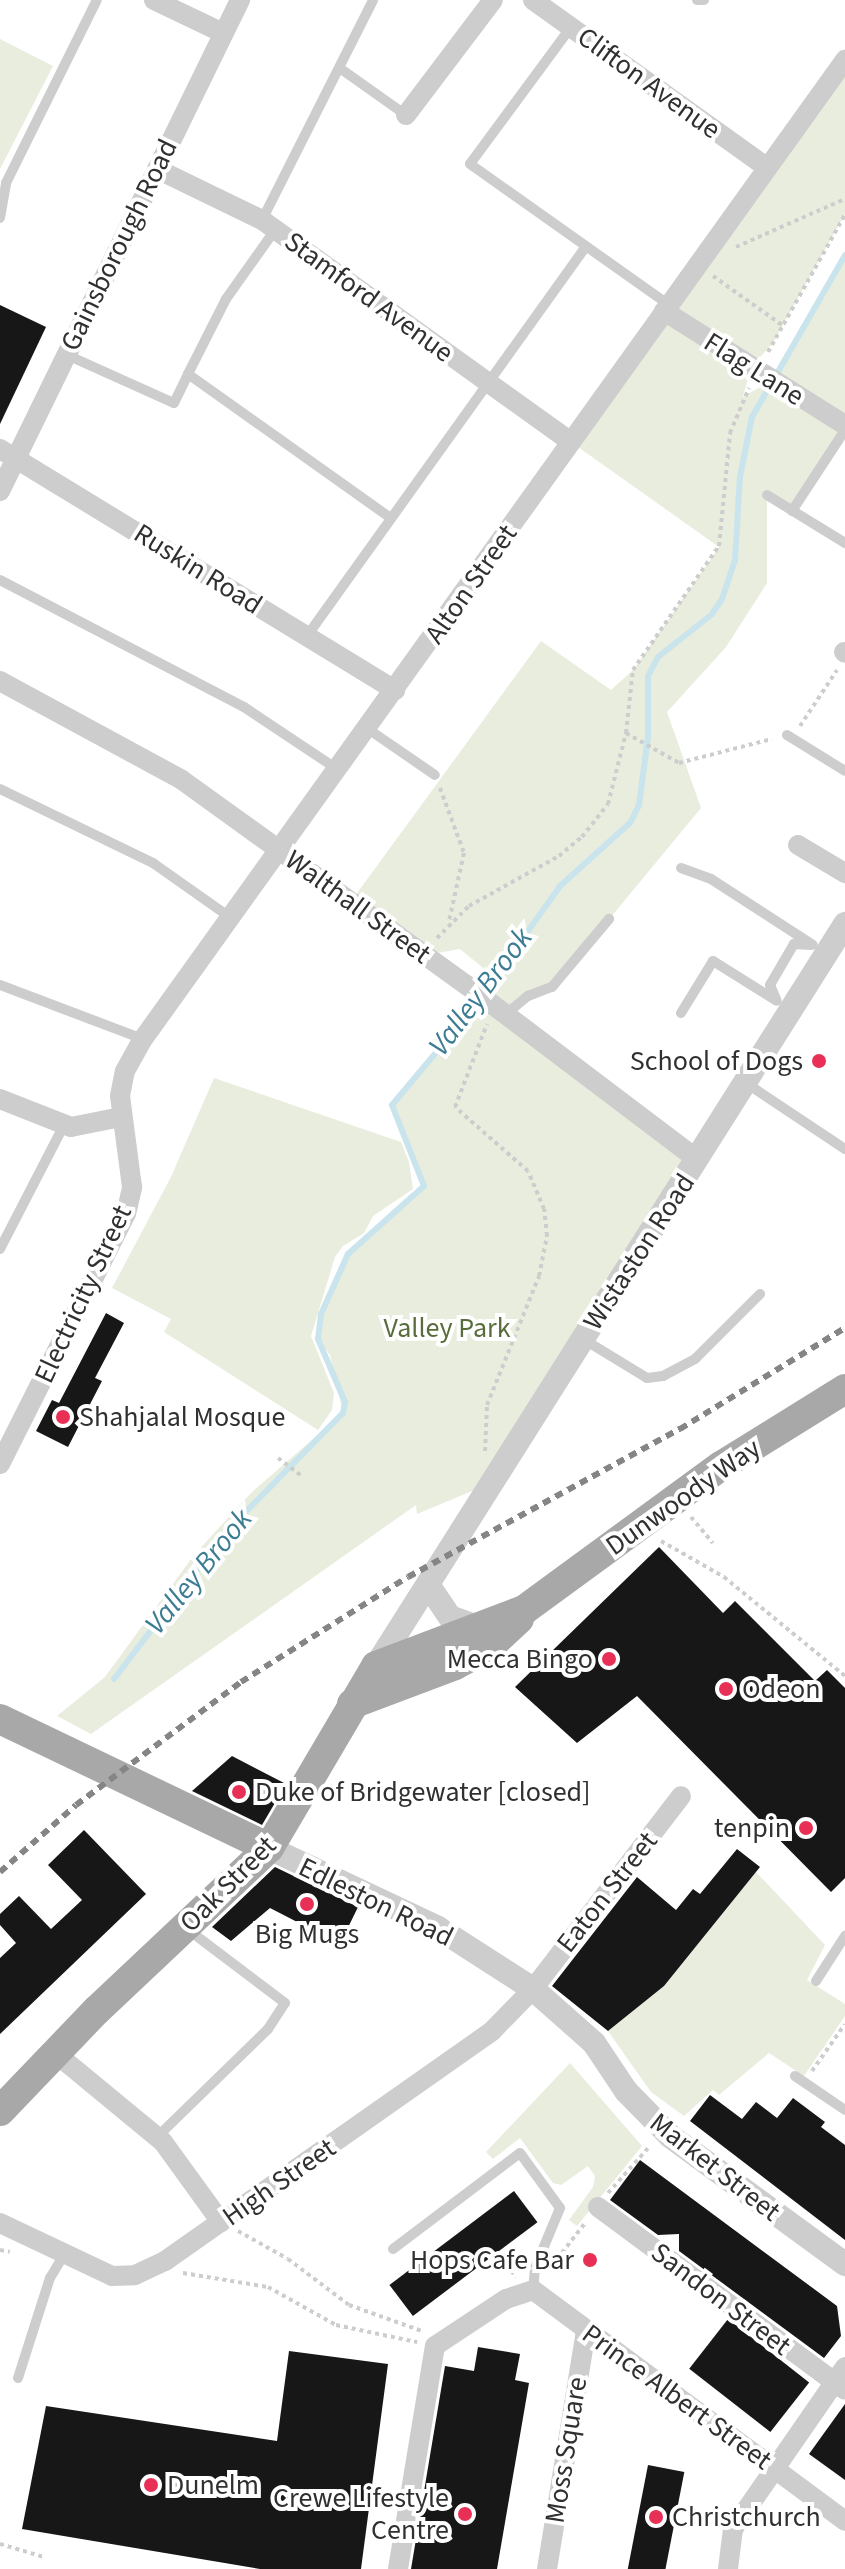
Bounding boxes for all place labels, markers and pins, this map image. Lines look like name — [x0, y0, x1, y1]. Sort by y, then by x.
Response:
place label: School of Dogs — [630, 1044, 803, 1078]
marker: School of Dogs — [810, 1052, 828, 1070]
place label: Shahjalal Mosque — [79, 1400, 285, 1434]
marker: Shahjalal Mosque — [54, 1408, 72, 1426]
place label: Mecca Bingo — [447, 1642, 593, 1676]
marker: Mecca Bingo — [600, 1650, 618, 1668]
place label: Odeon — [742, 1672, 821, 1706]
marker: Odeon — [717, 1680, 735, 1698]
place label: Duke of Bridgewater [closed] — [255, 1775, 591, 1809]
marker: Duke of Bridgewater [closed] — [230, 1783, 248, 1801]
place label: tenpin — [714, 1811, 790, 1845]
marker: tenpin — [797, 1819, 815, 1837]
marker: Big Mugs — [298, 1895, 316, 1913]
place label: Big Mugs — [255, 1917, 359, 1951]
place label: Hops Cafe Bar — [410, 2243, 574, 2277]
marker: Hops Cafe Bar — [581, 2251, 599, 2269]
place label: Dunelm — [167, 2468, 259, 2502]
marker: Dunelm — [142, 2476, 160, 2494]
place label: Crewe Lifestyle Centre — [273, 2481, 449, 2547]
place label: Christchurch — [672, 2500, 821, 2534]
marker: Crewe Lifestyle Centre — [456, 2505, 474, 2523]
marker: Christchurch — [647, 2508, 665, 2526]

